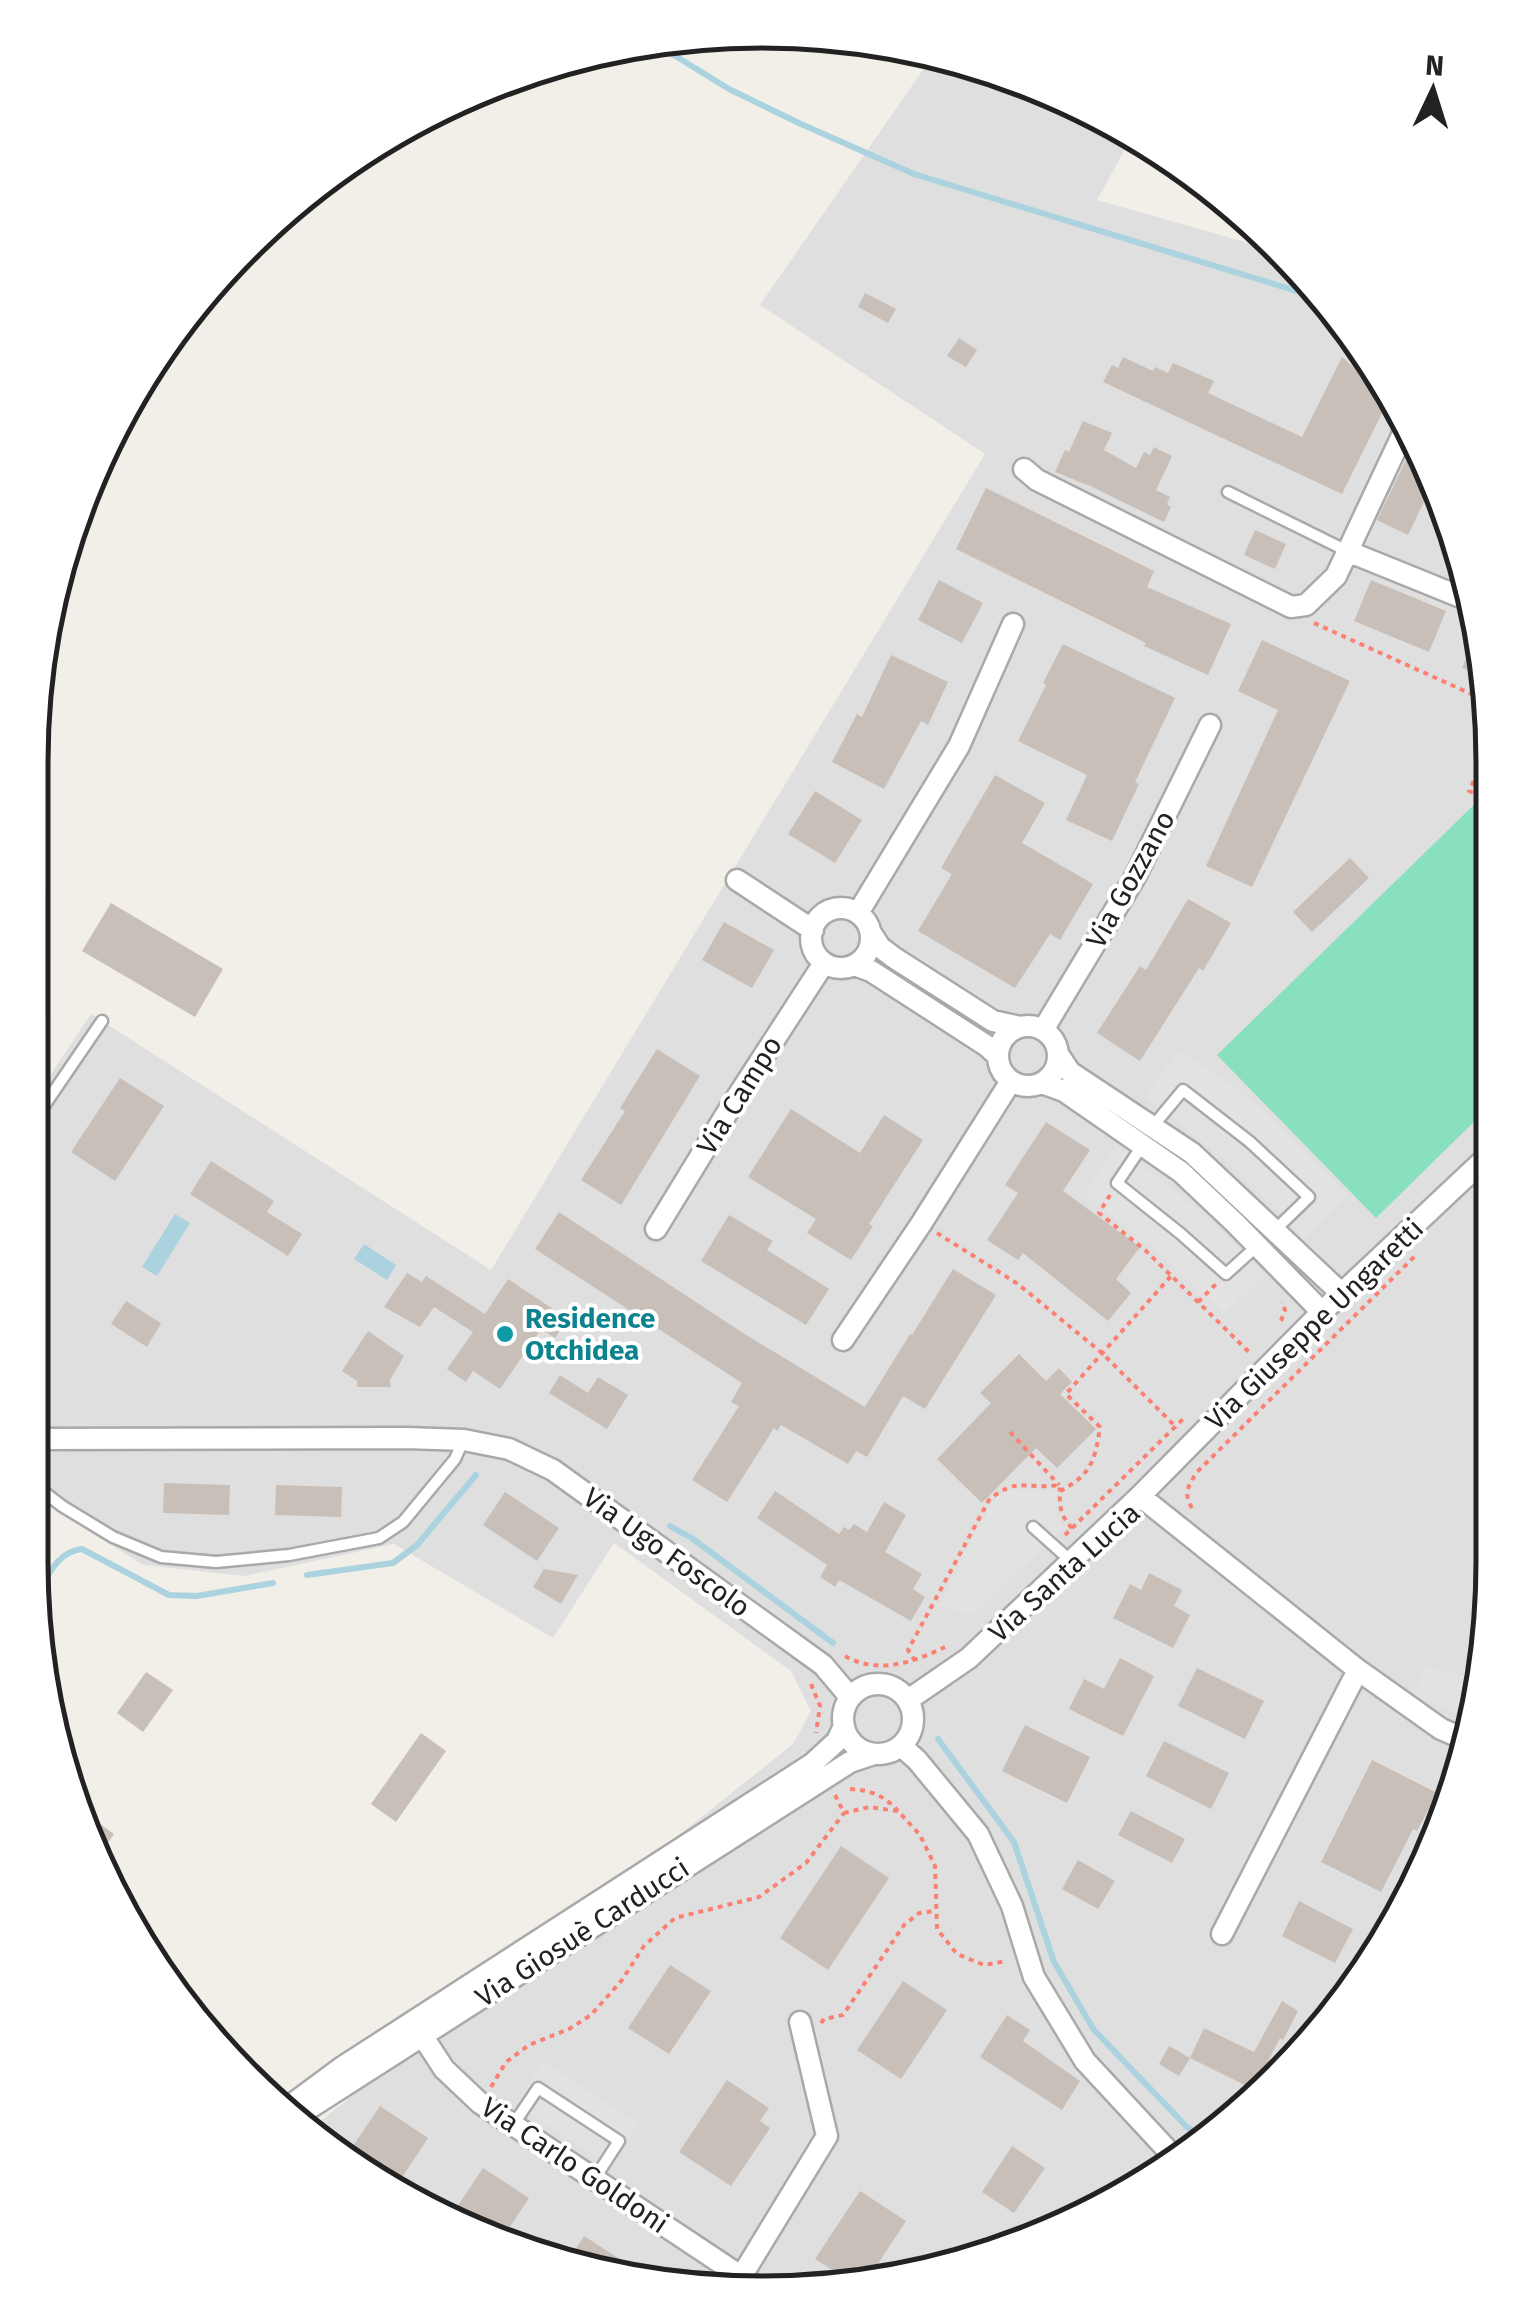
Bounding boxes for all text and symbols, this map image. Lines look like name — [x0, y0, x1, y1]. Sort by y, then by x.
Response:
north arrow — [1383, 40, 1483, 140]
text: N — [1424, 48, 1445, 83]
street label: Via Gozzano — [1079, 805, 1182, 954]
street label: Via Campo — [690, 1030, 789, 1161]
street label: Via Giuseppe Ungaretti — [1199, 1212, 1430, 1437]
place label: Residence Otchidea — [525, 1302, 655, 1367]
marker: Residence Otchidea — [494, 1323, 516, 1345]
street label: Via Ugo Foscolo — [577, 1481, 757, 1624]
street label: Via Santa Lucia — [982, 1496, 1147, 1649]
street label: Via Giosuè Carducci — [469, 1851, 695, 2014]
street label: Via Carlo Goldoni — [475, 2091, 675, 2240]

